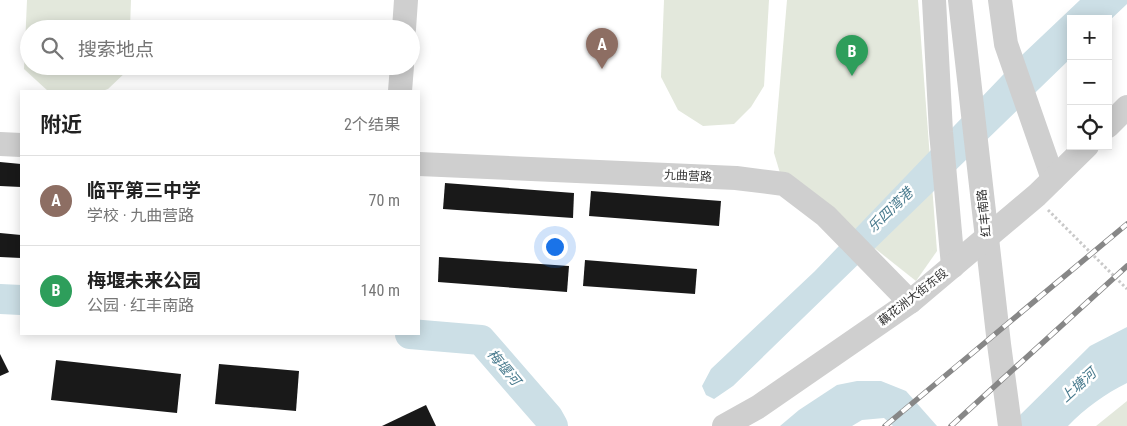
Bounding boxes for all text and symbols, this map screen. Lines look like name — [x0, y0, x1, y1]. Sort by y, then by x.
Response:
map controls — [1067, 15, 1112, 150]
button: + — [1067, 15, 1112, 60]
search box — [20, 20, 420, 75]
pin: A — [586, 28, 618, 69]
icon: search — [38, 34, 66, 62]
pin: B — [836, 35, 868, 76]
text: 搜索地点 — [78, 38, 154, 61]
button: − — [1067, 60, 1112, 105]
button: locate — [1067, 105, 1112, 150]
text: 附近 — [40, 113, 82, 137]
text: 2个结果 — [344, 115, 400, 134]
street label: 九曲营路 — [664, 168, 712, 184]
text: 临平第三中学 — [87, 179, 201, 202]
water label: 乐四湾港 — [864, 183, 917, 235]
street label: 红丰南路 — [975, 188, 993, 238]
text: A — [51, 191, 61, 210]
text: 70 m — [368, 191, 400, 210]
text: 学校 · 九曲营路 — [87, 206, 194, 225]
your location — [542, 234, 568, 260]
street label: 藕花洲大街东段 — [876, 266, 950, 328]
text: 梅堰未来公园 — [87, 269, 201, 292]
text: B — [52, 281, 60, 300]
text: 140 m — [361, 281, 400, 300]
text: 公园 · 红丰南路 — [87, 296, 194, 315]
water label: 梅堰河 — [484, 346, 526, 391]
water label: 上塘河 — [1057, 363, 1101, 405]

